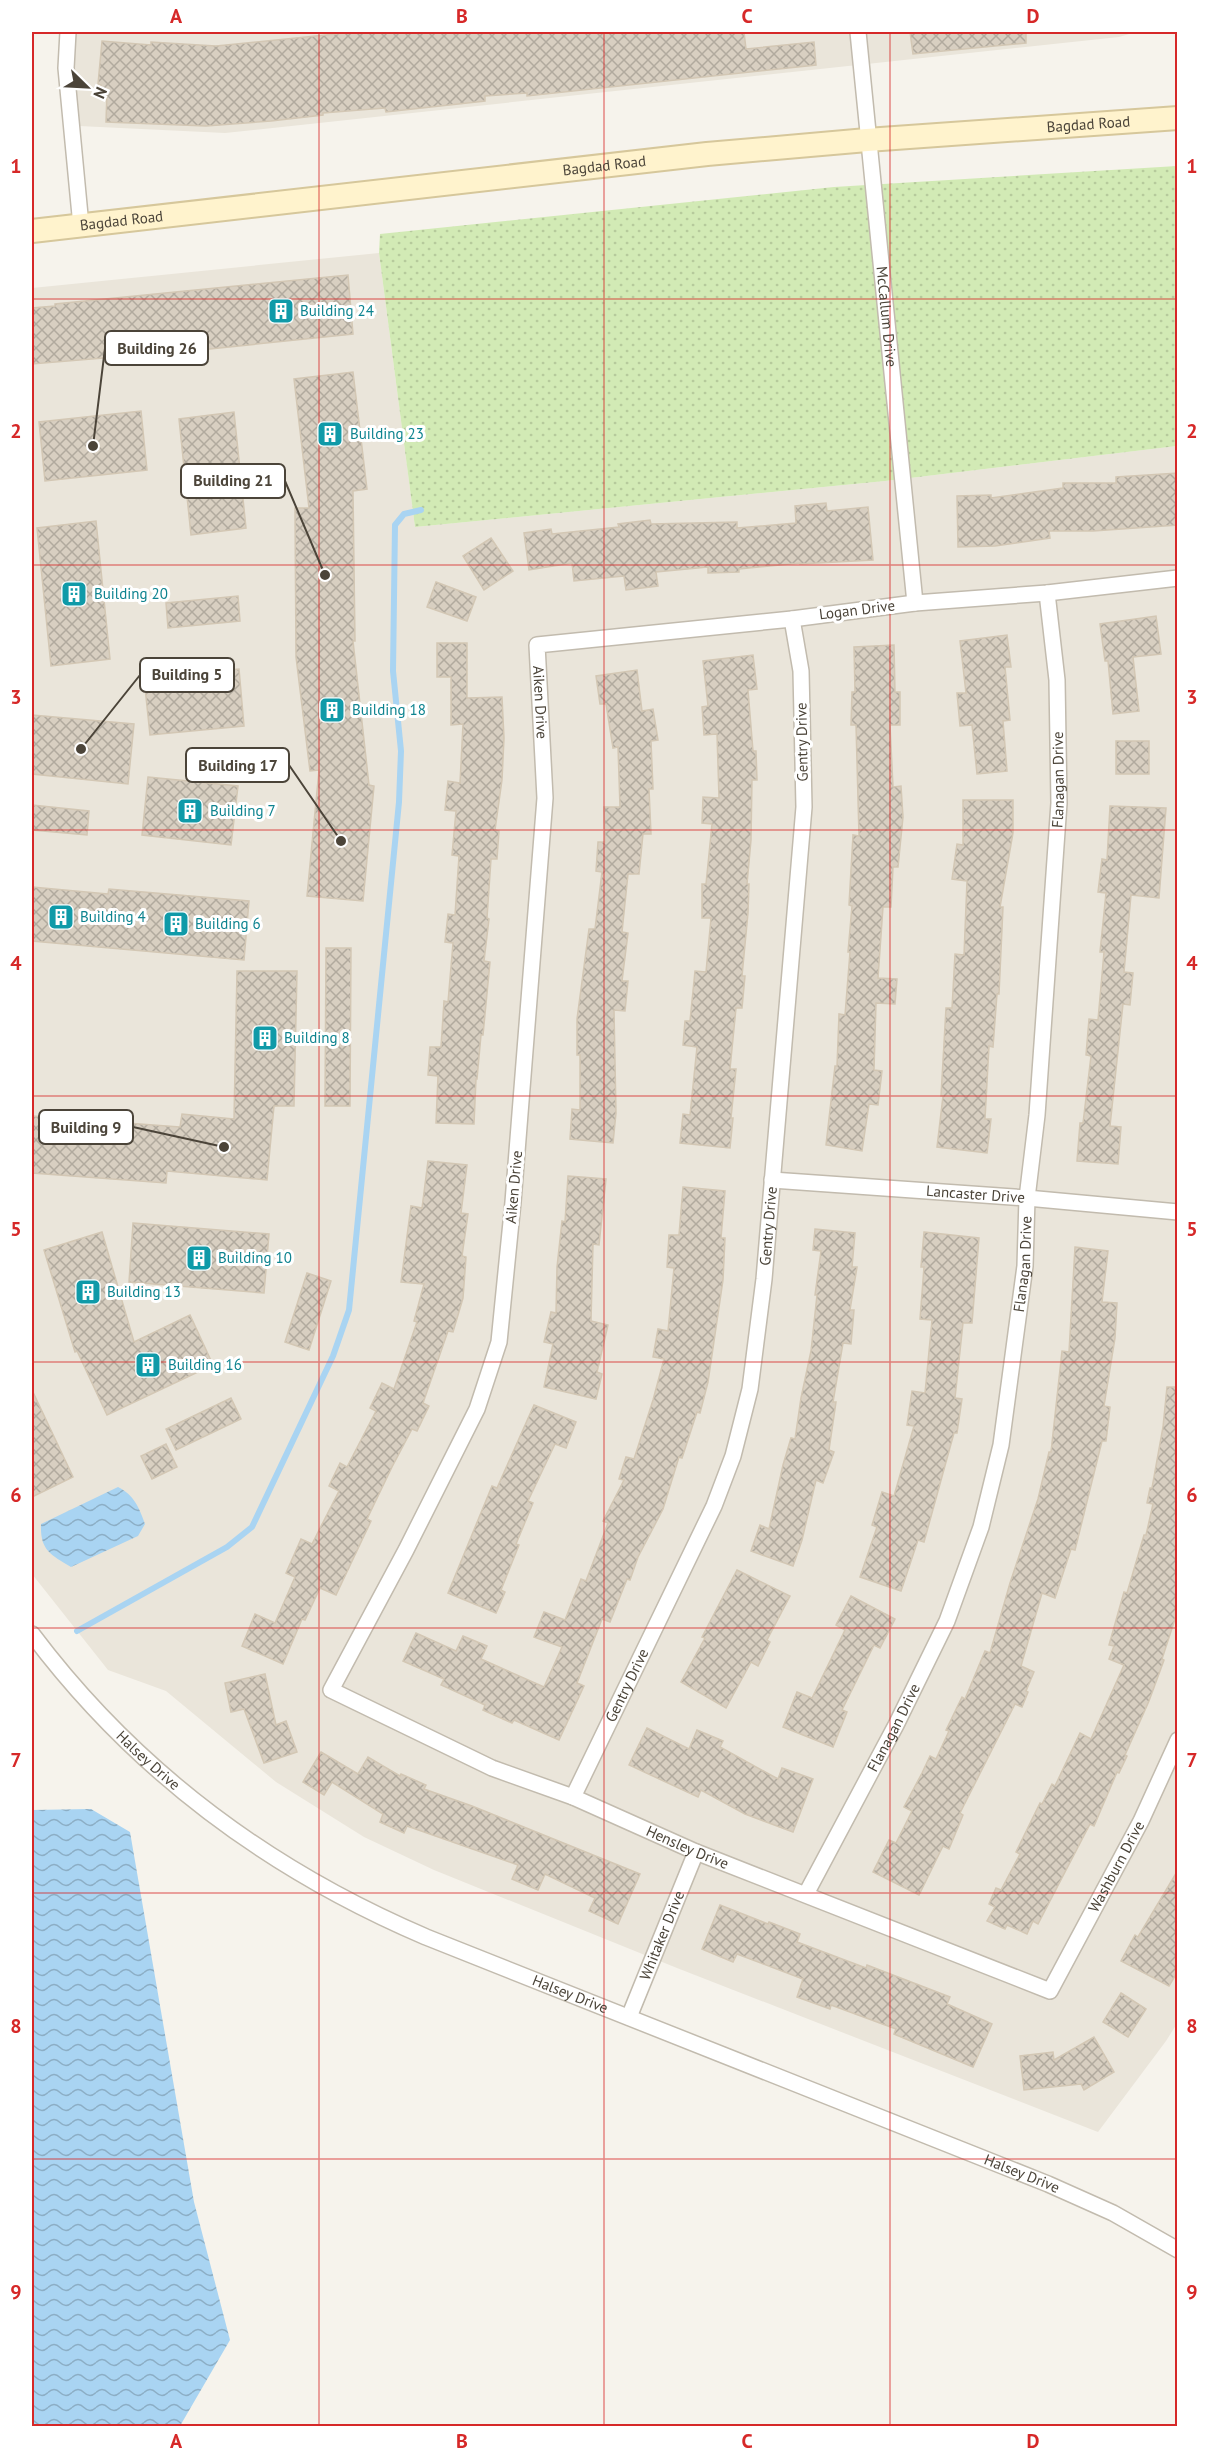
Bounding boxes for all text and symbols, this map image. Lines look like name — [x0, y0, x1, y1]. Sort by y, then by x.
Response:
text: A — [170, 3, 183, 29]
text: B — [456, 3, 468, 29]
text: C — [741, 3, 753, 29]
text: D — [1027, 3, 1040, 29]
north arrow — [57, 57, 117, 117]
text: N — [89, 84, 112, 102]
street label: Bagdad Road — [1046, 111, 1131, 136]
street label: Bagdad Road — [562, 151, 647, 179]
text: 1 — [10, 153, 22, 179]
text: 1 — [1186, 153, 1198, 179]
street label: Bagdad Road — [79, 206, 164, 234]
street label: McCallum Drive — [872, 265, 901, 368]
building icon: Building 24 — [266, 296, 296, 326]
place label: Building 24 — [300, 301, 374, 320]
callout: Building 26 — [105, 331, 208, 365]
text: Building 26 — [117, 338, 197, 358]
text: 2 — [10, 418, 22, 444]
text: 2 — [1186, 418, 1198, 444]
building icon: Building 23 — [315, 419, 345, 449]
place label: Building 23 — [350, 424, 424, 443]
callout: Building 21 — [181, 464, 285, 498]
text: Building 21 — [193, 470, 273, 490]
building icon: Building 20 — [59, 579, 89, 609]
place label: Building 20 — [94, 584, 168, 603]
street label: Logan Drive — [818, 595, 896, 624]
callout: Building 5 — [140, 658, 234, 692]
text: Building 5 — [152, 664, 222, 684]
street label: Aiken Drive — [529, 665, 552, 739]
text: 3 — [10, 684, 22, 710]
text: 3 — [1186, 684, 1198, 710]
building icon: Building 18 — [317, 695, 347, 725]
place label: Building 18 — [352, 700, 426, 719]
street label: Gentry Drive — [791, 702, 812, 782]
street label: Flanagan Drive — [1047, 731, 1068, 829]
callout: Building 17 — [186, 748, 289, 782]
text: Building 17 — [198, 755, 278, 775]
building icon: Building 7 — [175, 796, 205, 826]
place label: Building 7 — [210, 801, 276, 820]
building icon: Building 4 — [46, 902, 76, 932]
place label: Building 4 — [80, 907, 146, 926]
building icon: Building 6 — [161, 909, 191, 939]
place label: Building 6 — [195, 914, 261, 933]
text: 4 — [10, 950, 22, 976]
text: 4 — [1186, 950, 1198, 976]
building icon: Building 8 — [250, 1023, 280, 1053]
place label: Building 8 — [284, 1028, 350, 1047]
callout: Building 9 — [39, 1110, 133, 1144]
text: Building 9 — [51, 1117, 121, 1137]
street label: Aiken Drive — [501, 1150, 526, 1224]
street label: Lancaster Drive — [925, 1181, 1026, 1207]
street label: Gentry Drive — [755, 1186, 781, 1266]
text: 5 — [10, 1216, 22, 1242]
street label: Flanagan Drive — [1009, 1216, 1035, 1313]
text: 5 — [1186, 1216, 1198, 1242]
building icon: Building 10 — [184, 1243, 214, 1273]
place label: Building 10 — [218, 1248, 292, 1267]
building icon: Building 13 — [73, 1277, 103, 1307]
place label: Building 13 — [107, 1282, 181, 1301]
building icon: Building 16 — [133, 1350, 163, 1380]
place label: Building 16 — [168, 1355, 242, 1374]
text: 6 — [10, 1482, 22, 1508]
text: 6 — [1186, 1482, 1198, 1508]
street label: Gentry Drive — [601, 1645, 652, 1725]
street label: Flanagan Drive — [863, 1680, 924, 1775]
street label: Halsey Drive — [112, 1726, 184, 1794]
text: 7 — [10, 1747, 22, 1773]
text: 7 — [1186, 1747, 1198, 1773]
street label: Washburn Drive — [1084, 1817, 1148, 1915]
street label: Hensley Drive — [643, 1821, 732, 1873]
street label: Whitaker Drive — [635, 1888, 688, 1983]
street label: Halsey Drive — [530, 1970, 611, 2017]
text: 8 — [10, 2013, 22, 2039]
text: 8 — [1186, 2013, 1198, 2039]
street label: Halsey Drive — [982, 2150, 1063, 2197]
text: 9 — [10, 2279, 22, 2305]
text: 9 — [1186, 2279, 1198, 2305]
text: A — [170, 2428, 183, 2454]
text: B — [456, 2428, 468, 2454]
text: C — [741, 2428, 753, 2454]
text: D — [1027, 2428, 1040, 2454]

